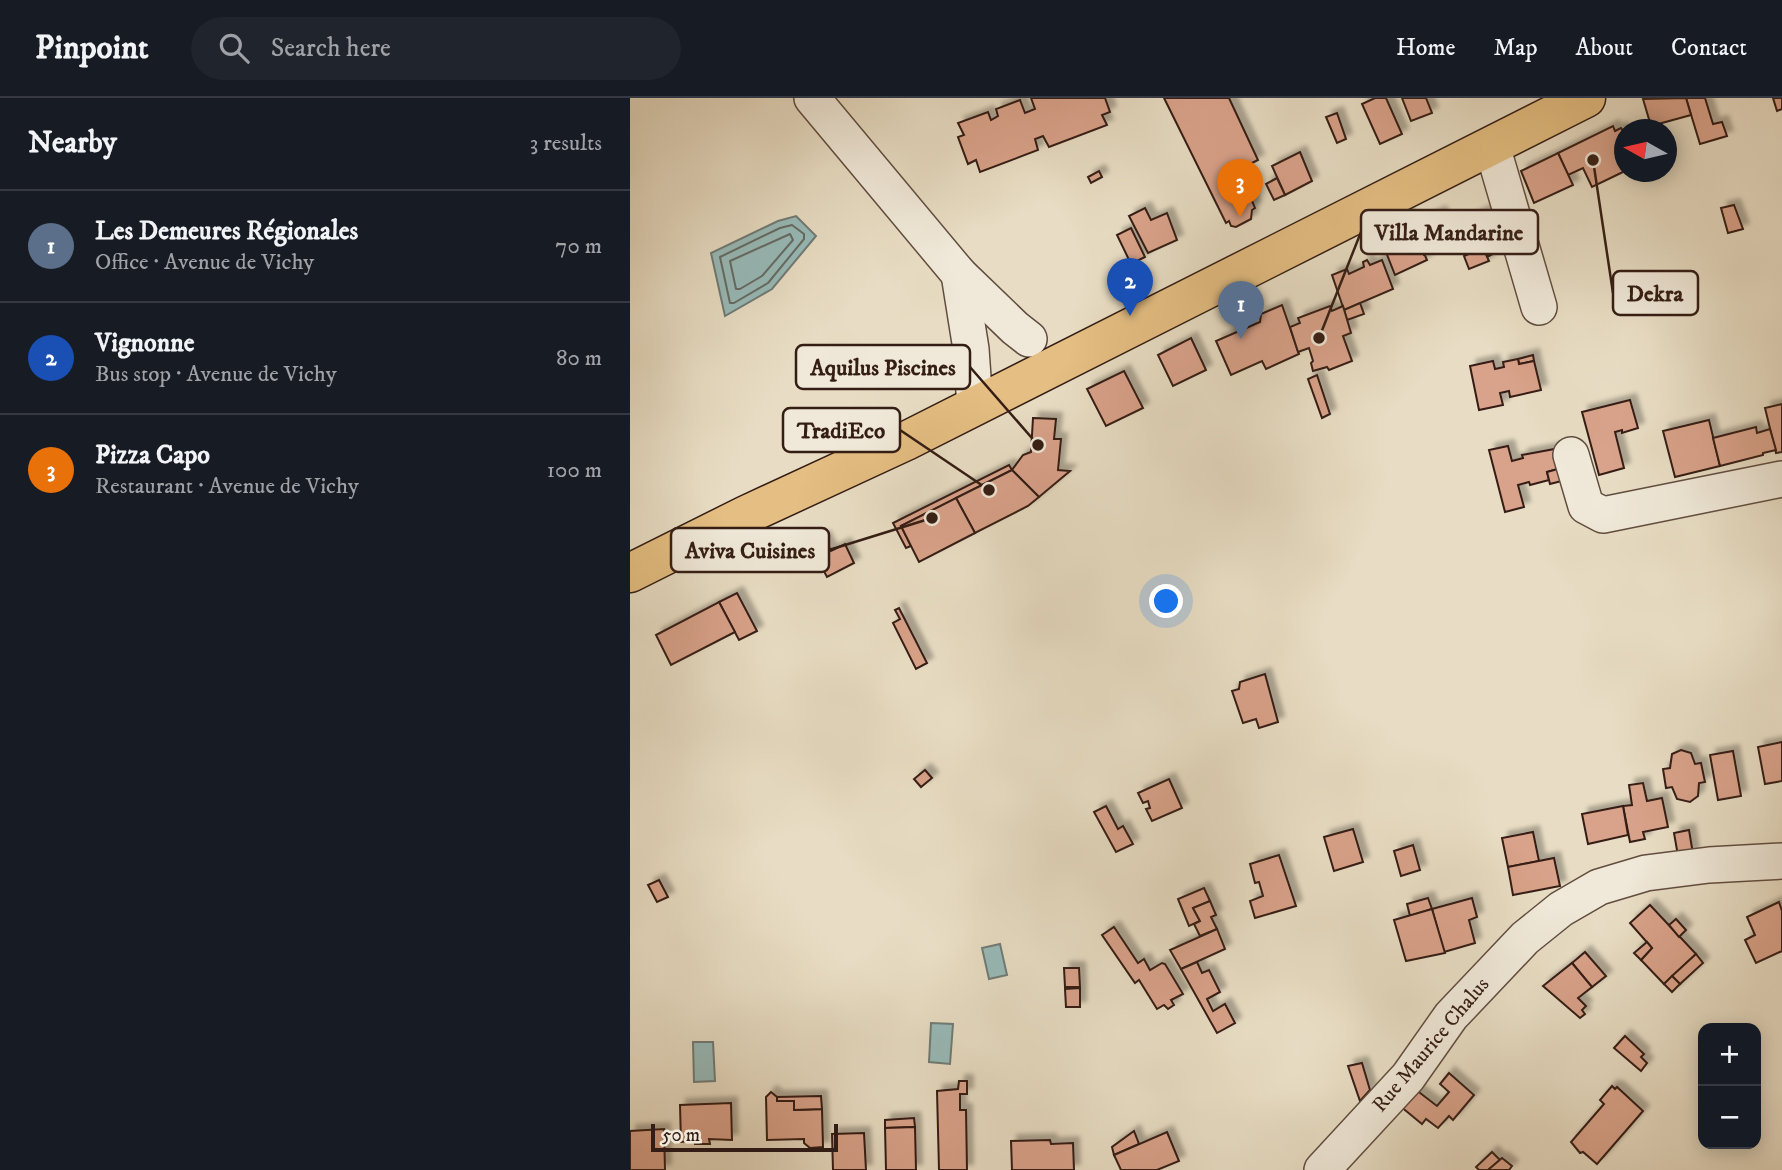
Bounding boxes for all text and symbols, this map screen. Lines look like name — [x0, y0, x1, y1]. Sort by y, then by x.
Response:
search box — [191, 17, 681, 80]
text: Pinpoint — [35, 28, 149, 69]
icon: search — [215, 29, 253, 67]
text: Search here — [271, 32, 391, 65]
text: Home — [1396, 33, 1455, 63]
text: Map — [1493, 33, 1538, 63]
text: About — [1576, 33, 1633, 63]
text: Contact — [1671, 33, 1747, 63]
north arrow — [1614, 119, 1677, 182]
text: Nearby — [28, 125, 117, 162]
text: 3 results — [530, 129, 602, 158]
pin: 3 — [1217, 159, 1263, 217]
callout: Villa Mandarine — [1361, 210, 1538, 254]
text: Les Demeures Régionales — [95, 215, 358, 248]
text: Villa Mandarine — [1374, 219, 1524, 248]
text: 1 — [47, 232, 55, 261]
text: 70 m — [555, 232, 602, 261]
text: Office · Avenue de Vichy — [95, 248, 314, 277]
pin: 2 — [1107, 258, 1153, 316]
callout: Dekra — [1613, 271, 1698, 315]
text: Dekra — [1627, 280, 1684, 309]
pin: 1 — [1218, 281, 1264, 339]
text: Vignonne — [95, 327, 195, 360]
text: 2 — [45, 344, 57, 373]
text: 80 m — [556, 344, 602, 373]
callout: Aquilus Piscines — [796, 345, 970, 389]
text: Aquilus Piscines — [809, 354, 956, 383]
text: Bus stop · Avenue de Vichy — [95, 360, 337, 389]
callout: TradiEco — [783, 408, 900, 452]
text: TradiEco — [796, 417, 885, 446]
text: Pizza Capo — [95, 439, 210, 472]
text: 3 — [47, 456, 55, 485]
text: 100 m — [547, 456, 602, 485]
text: Restaurant · Avenue de Vichy — [95, 472, 359, 501]
callout: Aviva Cuisines — [671, 528, 829, 572]
text: Aviva Cuisines — [684, 537, 815, 566]
your location — [1149, 584, 1183, 618]
street label: Rue Maurice Chalus — [1367, 972, 1495, 1118]
map controls — [1698, 1023, 1761, 1149]
button: + — [1698, 1023, 1761, 1086]
button: − — [1698, 1086, 1761, 1149]
scale bar — [651, 1121, 838, 1153]
text: 50 m — [662, 1124, 700, 1147]

